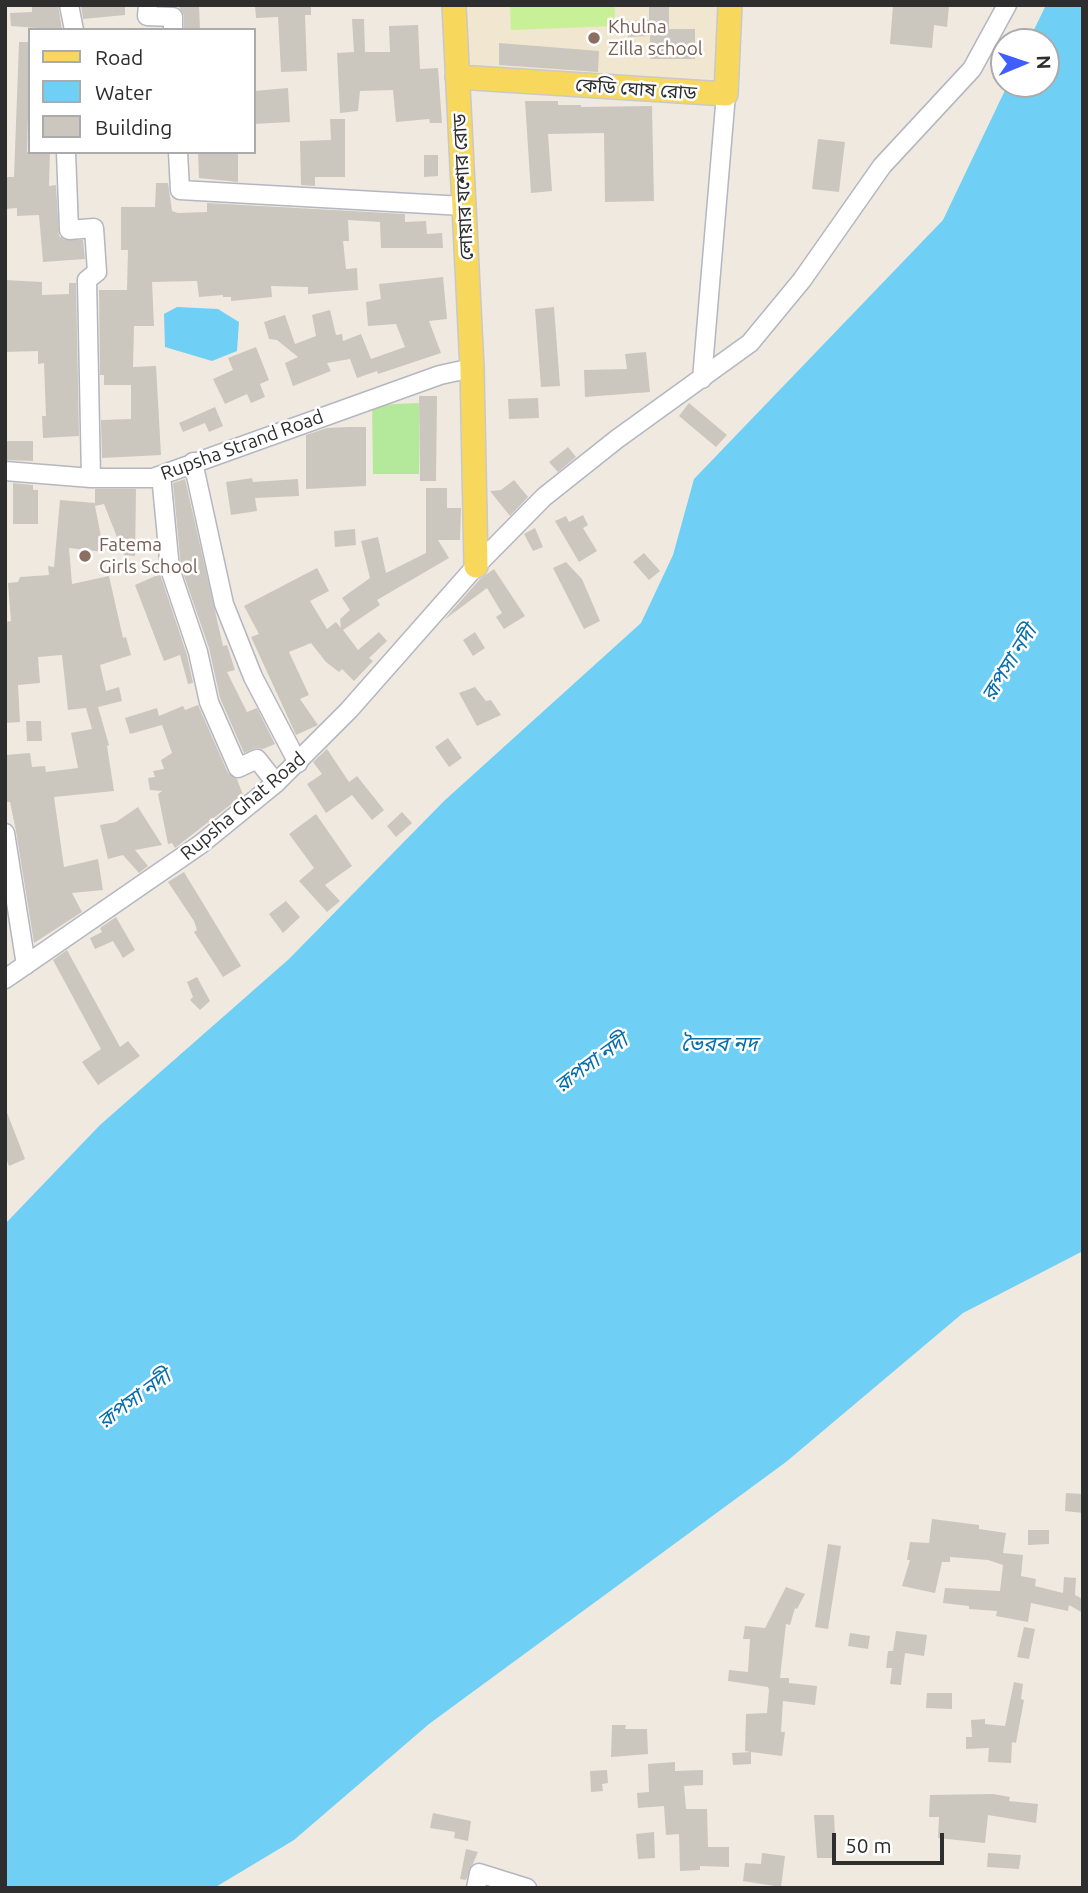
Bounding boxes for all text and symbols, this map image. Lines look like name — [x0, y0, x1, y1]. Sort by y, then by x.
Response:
place label: Khulna Zilla school — [608, 16, 703, 60]
legend — [28, 28, 256, 154]
north arrow — [990, 28, 1060, 98]
marker: Khulna Zilla school — [586, 30, 602, 46]
text: Road — [95, 45, 143, 69]
text: N — [1033, 55, 1055, 70]
street label: কেডি ঘোষ রোড — [574, 73, 698, 105]
text: Water — [95, 80, 153, 104]
street label: লোয়ার যশোর রোড — [448, 113, 478, 261]
text: Building — [95, 115, 172, 139]
street label: Rupsha Strand Road — [158, 405, 326, 485]
place label: Fatema Girls School — [99, 534, 198, 578]
marker: Fatema Girls School — [77, 548, 93, 564]
water label: রূপসা নদী — [976, 620, 1042, 706]
street label: Rupsha Ghat Road — [176, 747, 310, 865]
water label: রূপসা নদী — [549, 1028, 633, 1098]
water label: ভৈরব নদ — [681, 1031, 757, 1057]
water label: রূপসা নদী — [92, 1364, 176, 1434]
scale bar — [836, 1820, 948, 1864]
text: 50 m — [845, 1833, 892, 1857]

